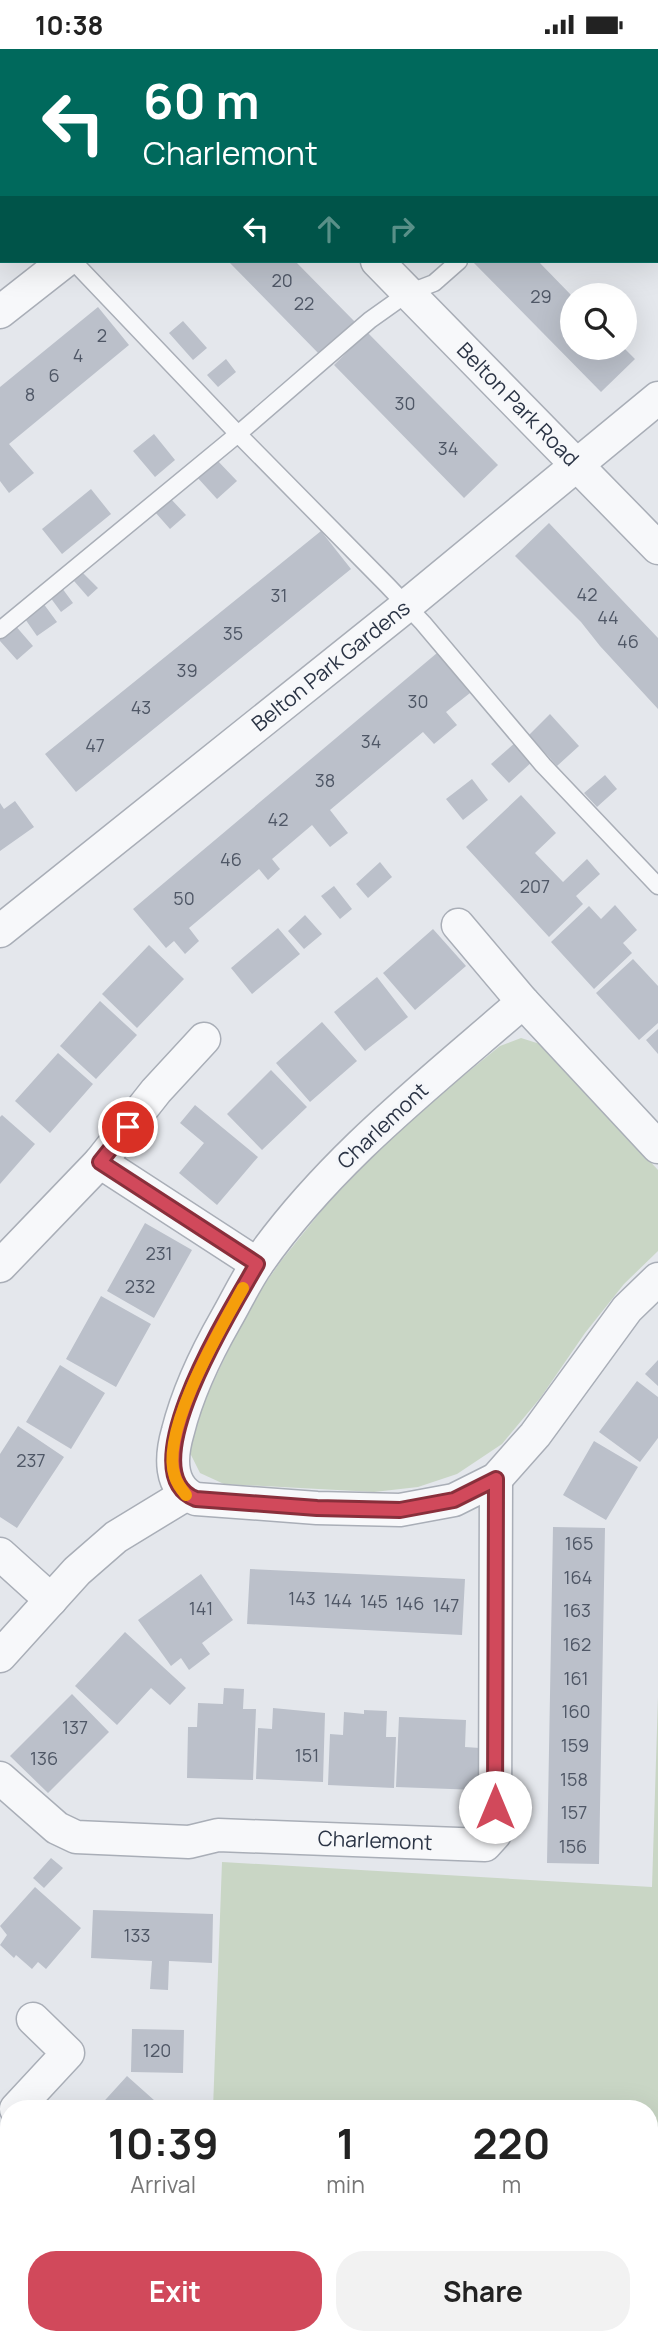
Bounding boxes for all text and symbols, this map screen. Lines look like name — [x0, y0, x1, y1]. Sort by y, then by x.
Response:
text: 10:38 — [35, 7, 103, 43]
text: 60 m — [143, 67, 260, 134]
icon: left — [28, 77, 119, 168]
text: Charlemont — [143, 131, 318, 175]
icon: left — [237, 210, 275, 248]
icon: ahead — [310, 210, 348, 248]
icon: right — [383, 210, 421, 248]
house number: 20 — [271, 268, 293, 292]
map controls — [560, 283, 637, 360]
button: search — [560, 283, 637, 360]
house number: 29 — [530, 284, 552, 308]
house number: 22 — [294, 291, 314, 315]
house number: 2 — [97, 323, 107, 347]
street label: Belton Park Road — [451, 336, 585, 472]
house number: 4 — [73, 343, 83, 367]
house number: 6 — [48, 363, 60, 387]
house number: 8 — [25, 382, 35, 406]
house number: 30 — [395, 391, 415, 415]
house number: 34 — [438, 436, 458, 460]
house number: 42 — [577, 582, 597, 606]
house number: 31 — [271, 583, 287, 607]
street label: Belton Park Gardens — [246, 593, 415, 737]
house number: 44 — [597, 605, 619, 629]
house number: 35 — [223, 621, 243, 645]
house number: 46 — [617, 629, 639, 653]
house number: 39 — [176, 658, 198, 682]
house number: 30 — [408, 689, 428, 713]
house number: 43 — [131, 695, 151, 719]
house number: 34 — [361, 729, 381, 753]
house number: 47 — [85, 733, 105, 757]
house number: 38 — [315, 768, 335, 792]
house number: 42 — [268, 807, 288, 831]
house number: 46 — [220, 847, 242, 871]
house number: 207 — [520, 874, 550, 898]
house number: 50 — [173, 886, 195, 910]
street label: Charlemont — [331, 1076, 434, 1175]
pin — [98, 1097, 158, 1157]
icon: arrive — [109, 1108, 147, 1146]
house number: 231 — [145, 1241, 173, 1265]
house number: 232 — [125, 1274, 155, 1298]
house number: 237 — [16, 1448, 46, 1472]
house number: 165 — [565, 1531, 593, 1555]
house number: 164 — [564, 1565, 592, 1589]
house number: 143 — [288, 1586, 316, 1610]
house number: 144 — [324, 1588, 352, 1612]
house number: 145 — [360, 1589, 388, 1613]
house number: 146 — [396, 1591, 424, 1615]
house number: 147 — [433, 1593, 459, 1617]
house number: 141 — [189, 1596, 213, 1620]
house number: 163 — [563, 1598, 591, 1622]
house number: 162 — [563, 1632, 591, 1656]
house number: 161 — [564, 1666, 588, 1690]
house number: 160 — [561, 1699, 591, 1723]
house number: 137 — [62, 1715, 88, 1739]
house number: 159 — [561, 1733, 589, 1757]
house number: 151 — [295, 1743, 319, 1767]
house number: 136 — [30, 1746, 58, 1770]
house number: 158 — [560, 1767, 588, 1791]
position arrow — [458, 1770, 532, 1844]
house number: 157 — [561, 1800, 587, 1824]
street label: Charlemont — [317, 1824, 433, 1856]
house number: 156 — [559, 1834, 587, 1858]
house number: 133 — [124, 1923, 150, 1947]
house number: 120 — [143, 2038, 171, 2062]
text: 10:39 — [108, 2114, 219, 2172]
text: 1 — [336, 2114, 355, 2172]
text: 220 — [473, 2114, 550, 2172]
text: Arrival — [130, 2168, 196, 2200]
text: min — [326, 2168, 365, 2200]
text: m — [502, 2168, 521, 2200]
button: Exit — [28, 2251, 322, 2331]
button: Share — [336, 2251, 630, 2331]

